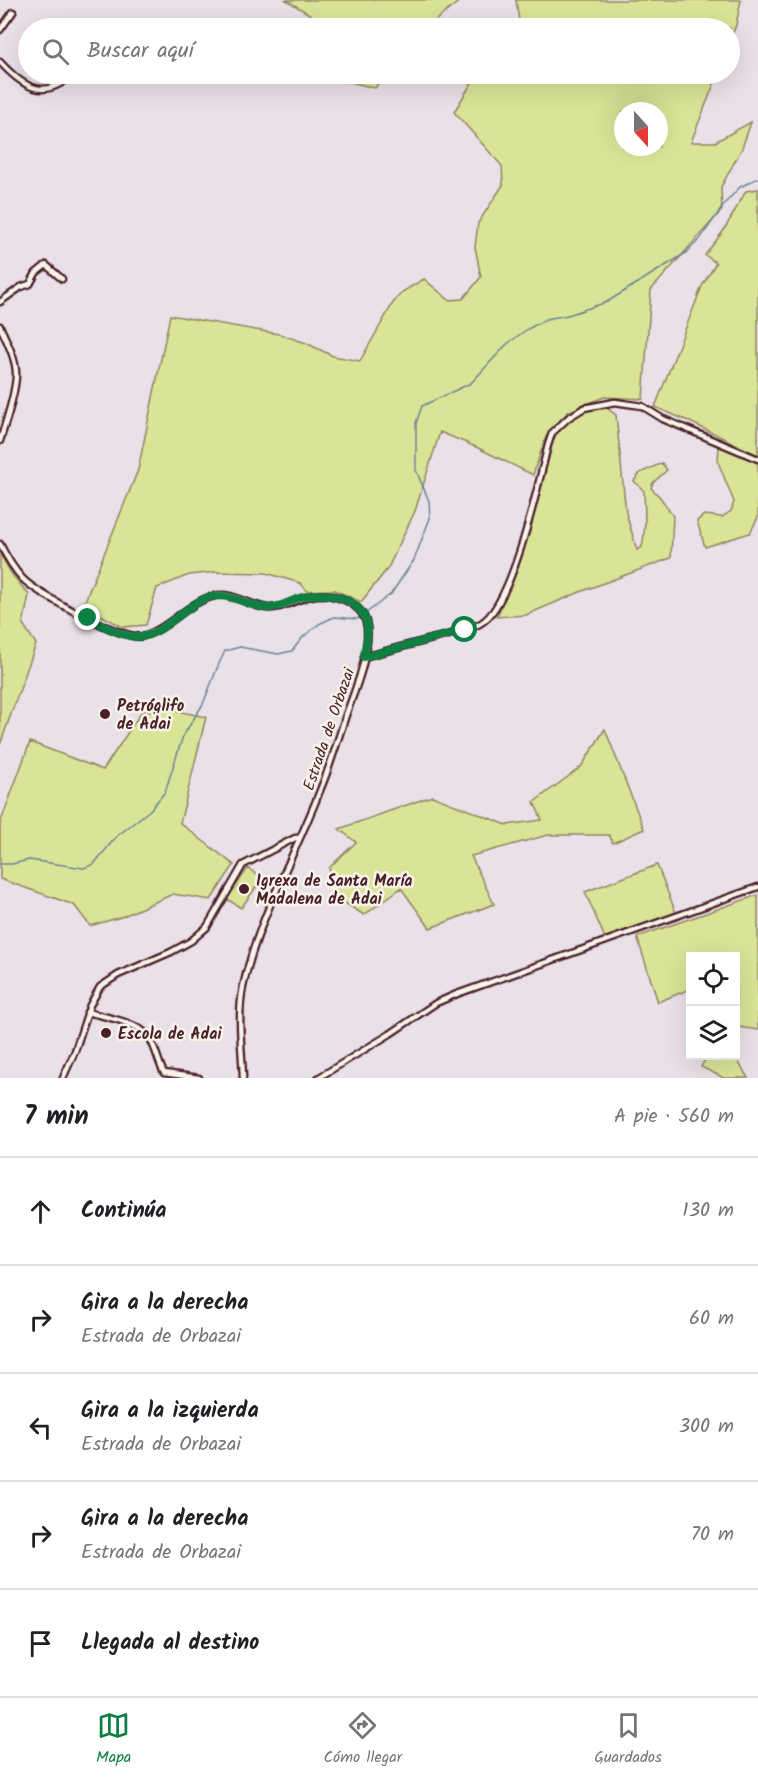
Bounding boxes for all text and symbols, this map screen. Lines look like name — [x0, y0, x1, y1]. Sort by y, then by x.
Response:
search box — [18, 18, 740, 84]
text: Buscar aquí — [87, 34, 194, 69]
icon: search — [39, 35, 72, 68]
north arrow — [614, 102, 668, 156]
route end — [74, 604, 100, 630]
route start — [451, 616, 477, 642]
street label: Estrada de Orbazai — [297, 664, 362, 794]
place label: Petróglifo de Adai — [117, 694, 184, 737]
marker: Petróglifo de Adai — [98, 707, 112, 721]
place label: Igrexa de Santa María Madalena de Adai — [256, 869, 413, 912]
marker: Igrexa de Santa María Madalena de Adai — [237, 882, 251, 896]
map controls — [686, 952, 740, 1060]
button: locate — [686, 952, 740, 1006]
button: layers — [686, 1006, 740, 1060]
place label: Escola de Adai — [118, 1022, 222, 1047]
marker: Escola de Adai — [99, 1026, 113, 1040]
text: 7 min — [24, 1096, 89, 1138]
text: A pie · 560 m — [614, 1101, 734, 1133]
text: Continúa — [81, 1194, 166, 1229]
icon: ahead — [24, 1195, 57, 1228]
text: 130 m — [682, 1195, 734, 1227]
text: Gira a la derecha — [81, 1286, 248, 1321]
icon: right — [24, 1303, 57, 1336]
text: 60 m — [689, 1303, 734, 1335]
text: Estrada de Orbazai — [81, 1321, 241, 1353]
text: Gira a la izquierda — [81, 1394, 259, 1429]
icon: left — [24, 1411, 57, 1444]
text: 300 m — [679, 1411, 734, 1443]
text: Estrada de Orbazai — [81, 1429, 241, 1461]
text: Gira a la derecha — [81, 1502, 248, 1537]
icon: right — [24, 1519, 57, 1552]
text: 70 m — [691, 1519, 734, 1551]
text: Estrada de Orbazai — [81, 1537, 241, 1569]
text: Llegada al destino — [81, 1626, 259, 1661]
icon: arrive — [24, 1627, 57, 1660]
tab: Mapa — [96, 1709, 131, 1770]
tab: Cómo llegar — [323, 1709, 402, 1770]
tab: Guardados — [594, 1709, 662, 1770]

